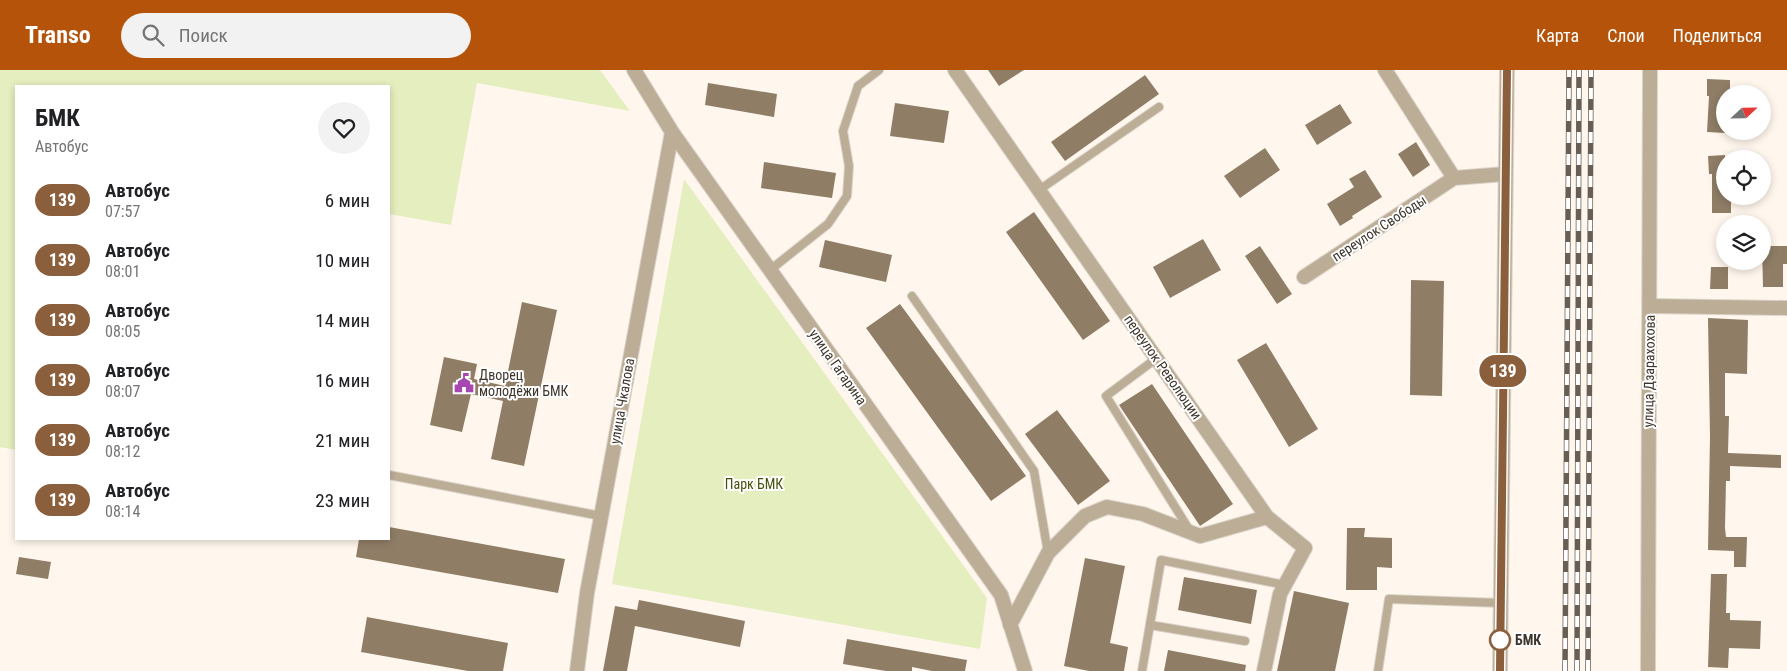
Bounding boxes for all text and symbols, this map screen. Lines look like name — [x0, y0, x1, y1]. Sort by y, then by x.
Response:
search box — [121, 13, 471, 58]
text: Transo — [25, 21, 91, 49]
icon: search — [139, 21, 167, 49]
text: Поиск — [179, 24, 228, 47]
text: Карта — [1536, 25, 1579, 46]
text: Слои — [1607, 25, 1645, 46]
text: Поделиться — [1673, 25, 1762, 46]
north arrow — [1716, 85, 1771, 140]
map controls — [1716, 85, 1771, 270]
button: heart — [318, 102, 370, 154]
text: БМК — [35, 104, 80, 132]
text: Автобус — [35, 137, 88, 156]
button: locate — [1716, 150, 1771, 205]
text: Автобус — [105, 179, 170, 202]
text: 139 — [49, 189, 76, 210]
text: 6 мин — [325, 189, 370, 212]
street label: переулок Свободы — [1329, 192, 1429, 264]
text: 07:57 — [105, 202, 140, 221]
button: layers — [1716, 215, 1771, 270]
text: Автобус — [105, 239, 170, 262]
text: 139 — [49, 249, 76, 270]
text: 10 мин — [315, 249, 370, 272]
text: 08:01 — [105, 262, 140, 281]
text: Автобус — [105, 299, 170, 322]
text: 139 — [49, 309, 76, 330]
text: 14 мин — [315, 309, 370, 332]
street label: переулок Революции — [1121, 312, 1205, 422]
street label: улица Дзарахохова — [1640, 315, 1658, 427]
text: 08:05 — [105, 322, 140, 341]
street label: улица Гагарина — [806, 326, 870, 408]
line badge: 139 — [1474, 355, 1532, 387]
street label: улица Чкалова — [607, 357, 637, 445]
text: Автобус — [105, 359, 170, 382]
text: 139 — [1489, 360, 1517, 381]
place label: Дворец молодёжи БМК — [479, 367, 569, 399]
text: 139 — [49, 369, 76, 390]
text: 16 мин — [315, 369, 370, 392]
public building icon: Дворец молодёжи БМК — [453, 372, 475, 394]
text: 08:07 — [105, 382, 140, 401]
text: Автобус — [105, 419, 170, 442]
text: 139 — [49, 429, 76, 450]
text: 21 мин — [315, 429, 370, 452]
text: 08:12 — [105, 442, 140, 461]
park label: Парк БМК — [725, 476, 783, 492]
text: Автобус — [105, 479, 170, 502]
text: 139 — [49, 489, 76, 510]
text: 23 мин — [315, 489, 370, 512]
text: 08:14 — [105, 502, 140, 521]
marker: БМК — [1489, 629, 1511, 651]
place label: БМК — [1515, 632, 1541, 648]

